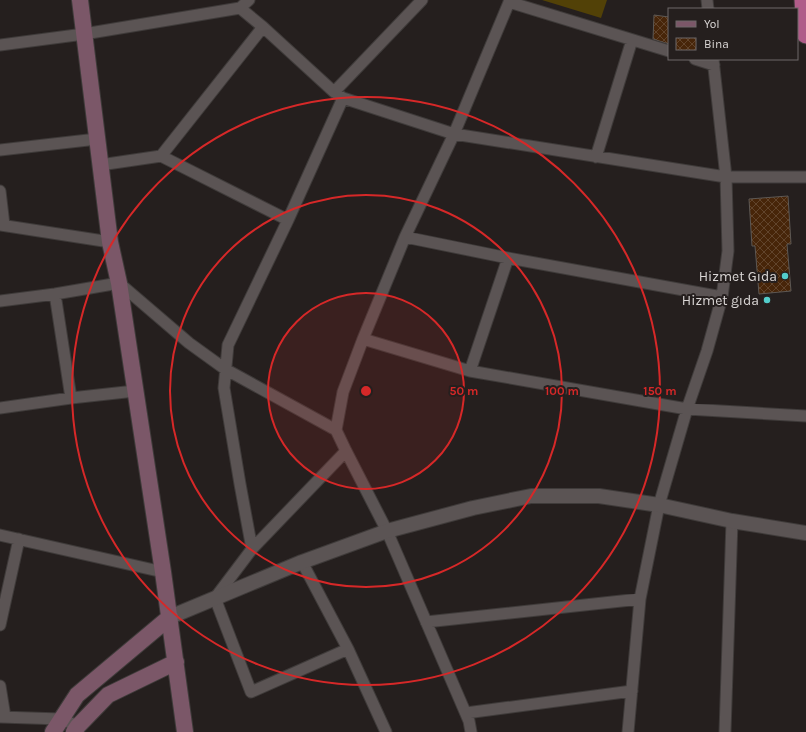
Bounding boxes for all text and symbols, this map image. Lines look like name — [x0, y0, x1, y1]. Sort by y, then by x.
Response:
legend — [668, 8, 798, 60]
text: Yol — [704, 17, 720, 31]
text: Bina — [704, 37, 729, 51]
place label: Hizmet Gıda — [699, 268, 777, 285]
marker: Hizmet Gıda — [780, 271, 790, 281]
place label: Hizmet gıda — [682, 292, 759, 309]
marker: Hizmet gıda — [762, 295, 772, 305]
centre of rings — [359, 384, 373, 398]
text: 50 m — [450, 384, 479, 398]
text: 100 m — [545, 384, 579, 398]
text: 150 m — [643, 384, 677, 398]

